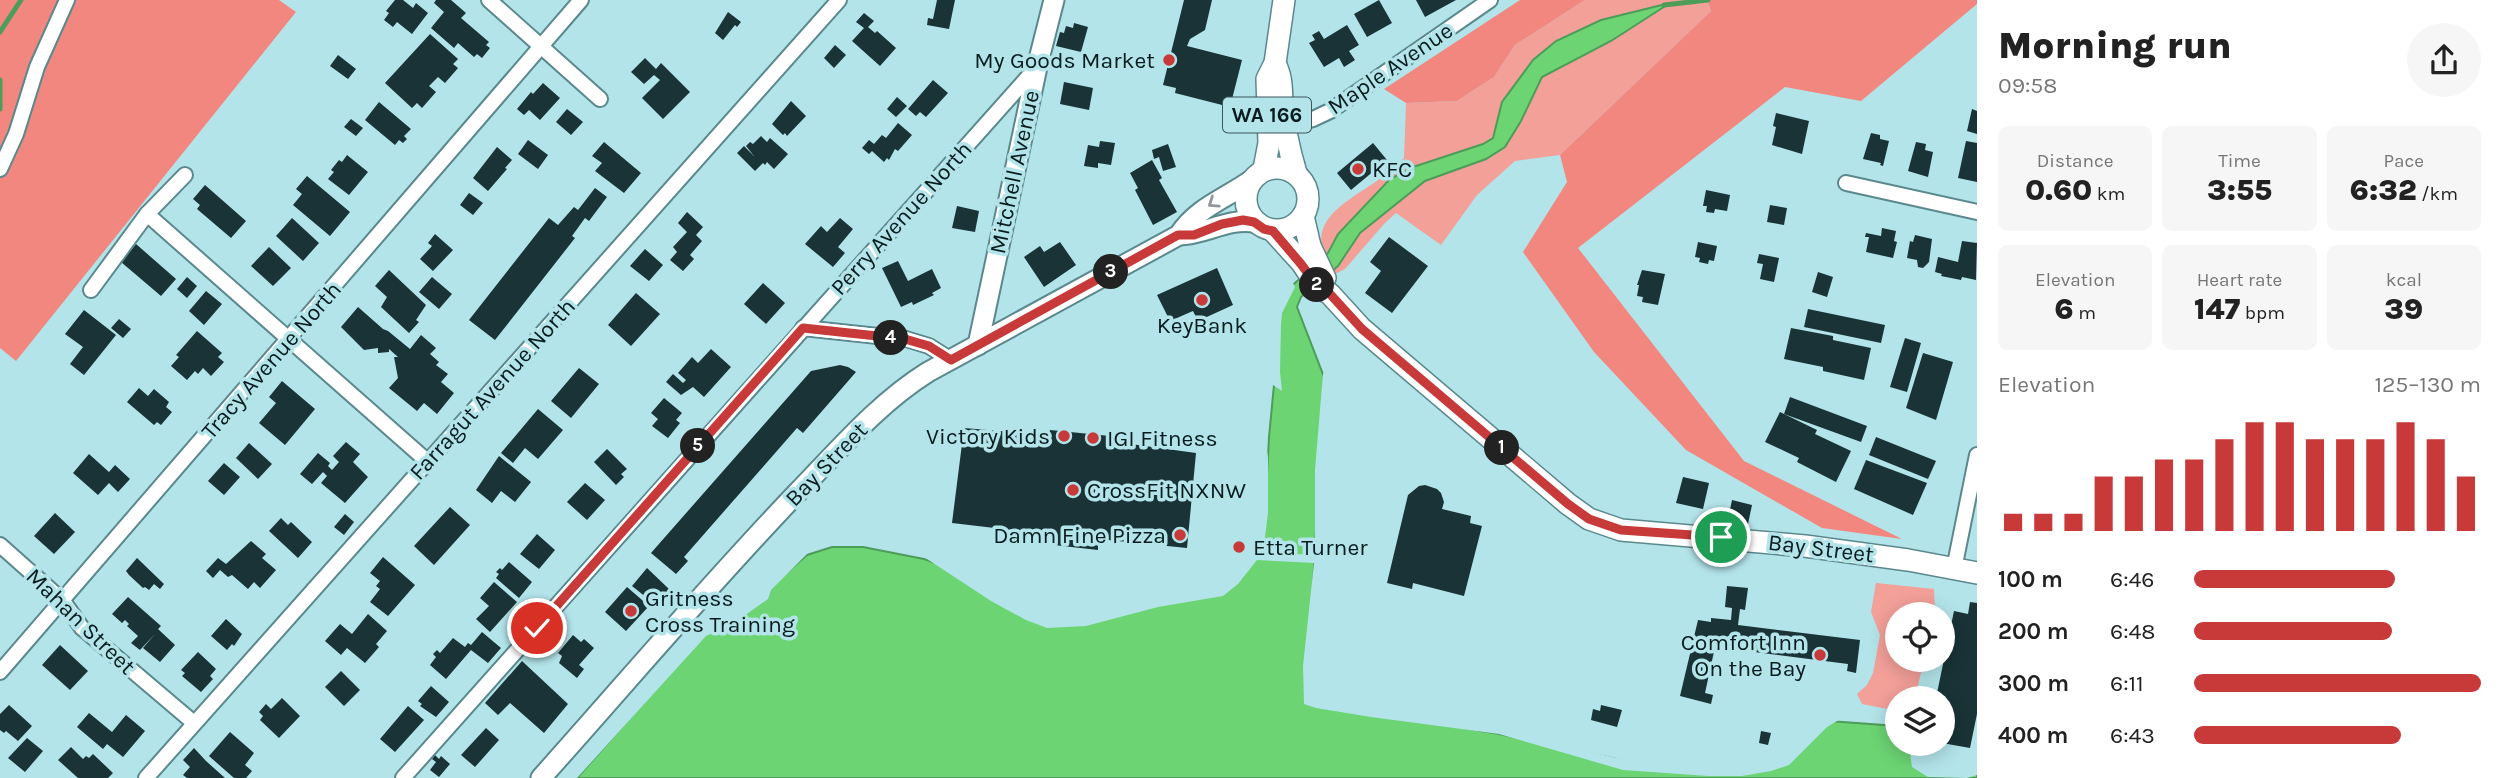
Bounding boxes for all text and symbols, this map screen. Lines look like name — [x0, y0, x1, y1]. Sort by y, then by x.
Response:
street label: Maple Avenue — [1323, 17, 1458, 120]
text: Morning run — [1998, 23, 2232, 68]
button: share — [2407, 23, 2481, 97]
place label: My Goods Market — [974, 47, 1155, 74]
marker: My Goods Market — [1161, 52, 1177, 68]
text: 09:58 — [1998, 72, 2057, 99]
street label: Mitchell Avenue — [984, 88, 1045, 256]
road number: WA 166 — [1223, 97, 1311, 132]
street label: Perry Avenue North — [825, 136, 978, 301]
text: Distance — [2037, 150, 2114, 172]
text: Time — [2218, 150, 2261, 172]
text: Pace — [2384, 150, 2424, 172]
place label: KFC — [1372, 156, 1412, 183]
marker: KFC — [1350, 161, 1366, 177]
text: 0.60 — [2025, 172, 2092, 208]
text: 3:55 — [2207, 172, 2272, 208]
text: 6:32 — [2350, 172, 2417, 208]
text: km — [2092, 183, 2125, 205]
text: /km — [2417, 183, 2458, 205]
one-way arrow — [1208, 195, 1221, 207]
pin: 3 — [1094, 254, 1128, 290]
text: 3 — [1105, 260, 1116, 282]
pin: 2 — [1300, 268, 1334, 302]
text: Elevation — [2035, 269, 2115, 291]
text: Heart rate — [2197, 269, 2282, 291]
text: kcal — [2386, 269, 2422, 291]
text: 2 — [1311, 273, 1322, 295]
street label: Tracy Avenue North — [196, 276, 347, 444]
text: 6 — [2054, 291, 2074, 327]
text: 147 — [2194, 291, 2240, 327]
text: 39 — [2384, 291, 2423, 327]
marker: KeyBank — [1194, 292, 1210, 308]
street label: Farragut Avenue North — [404, 293, 581, 486]
text: m — [2074, 302, 2096, 324]
text: bpm — [2240, 302, 2285, 324]
place label: KeyBank — [1157, 312, 1247, 339]
pin: 4 — [874, 320, 908, 356]
text: 4 — [885, 326, 896, 348]
text: Elevation — [1998, 371, 2095, 398]
text: 125–130 m — [2374, 371, 2481, 398]
street label: Bay Street — [780, 417, 873, 512]
place label: Victory Kids — [926, 423, 1050, 450]
place label: IGI Fitness — [1107, 425, 1218, 452]
pin: 5 — [680, 428, 716, 464]
marker: Victory Kids — [1056, 428, 1072, 444]
marker: IGI Fitness — [1085, 430, 1101, 446]
pin: 1 — [1484, 430, 1520, 466]
text: 5 — [692, 434, 703, 456]
text: 1 — [1498, 436, 1505, 458]
place label: CrossFit NXNW — [1087, 477, 1246, 504]
marker: CrossFit NXNW — [1065, 482, 1081, 498]
pin — [1691, 507, 1751, 567]
icon: arrive — [1702, 518, 1740, 556]
place label: Damn Fine Pizza — [993, 522, 1166, 549]
marker: Damn Fine Pizza — [1172, 527, 1188, 543]
street label: Bay Street — [1767, 529, 1876, 568]
place label: Etta Turner — [1253, 534, 1368, 561]
marker: Etta Turner — [1231, 539, 1247, 555]
street label: Mahan Street — [20, 563, 141, 680]
text: 100 m — [1998, 566, 2063, 593]
text: 6:46 — [2110, 566, 2154, 593]
place label: Gritness Cross Training — [645, 585, 795, 638]
pin — [507, 598, 567, 658]
map controls — [1885, 602, 1955, 756]
button: locate — [1885, 602, 1955, 672]
marker: Gritness Cross Training — [623, 603, 639, 619]
icon: check — [518, 609, 556, 647]
text: 200 m — [1998, 618, 2069, 645]
text: 6:48 — [2110, 618, 2155, 645]
place label: Comfort Inn On the Bay — [1681, 629, 1806, 682]
marker: Comfort Inn On the Bay — [1812, 647, 1828, 663]
text: 300 m — [1998, 670, 2069, 697]
text: 6:11 — [2110, 670, 2144, 697]
button: layers — [1885, 686, 1955, 756]
text: 400 m — [1998, 722, 2068, 749]
text: 6:43 — [2110, 722, 2155, 749]

